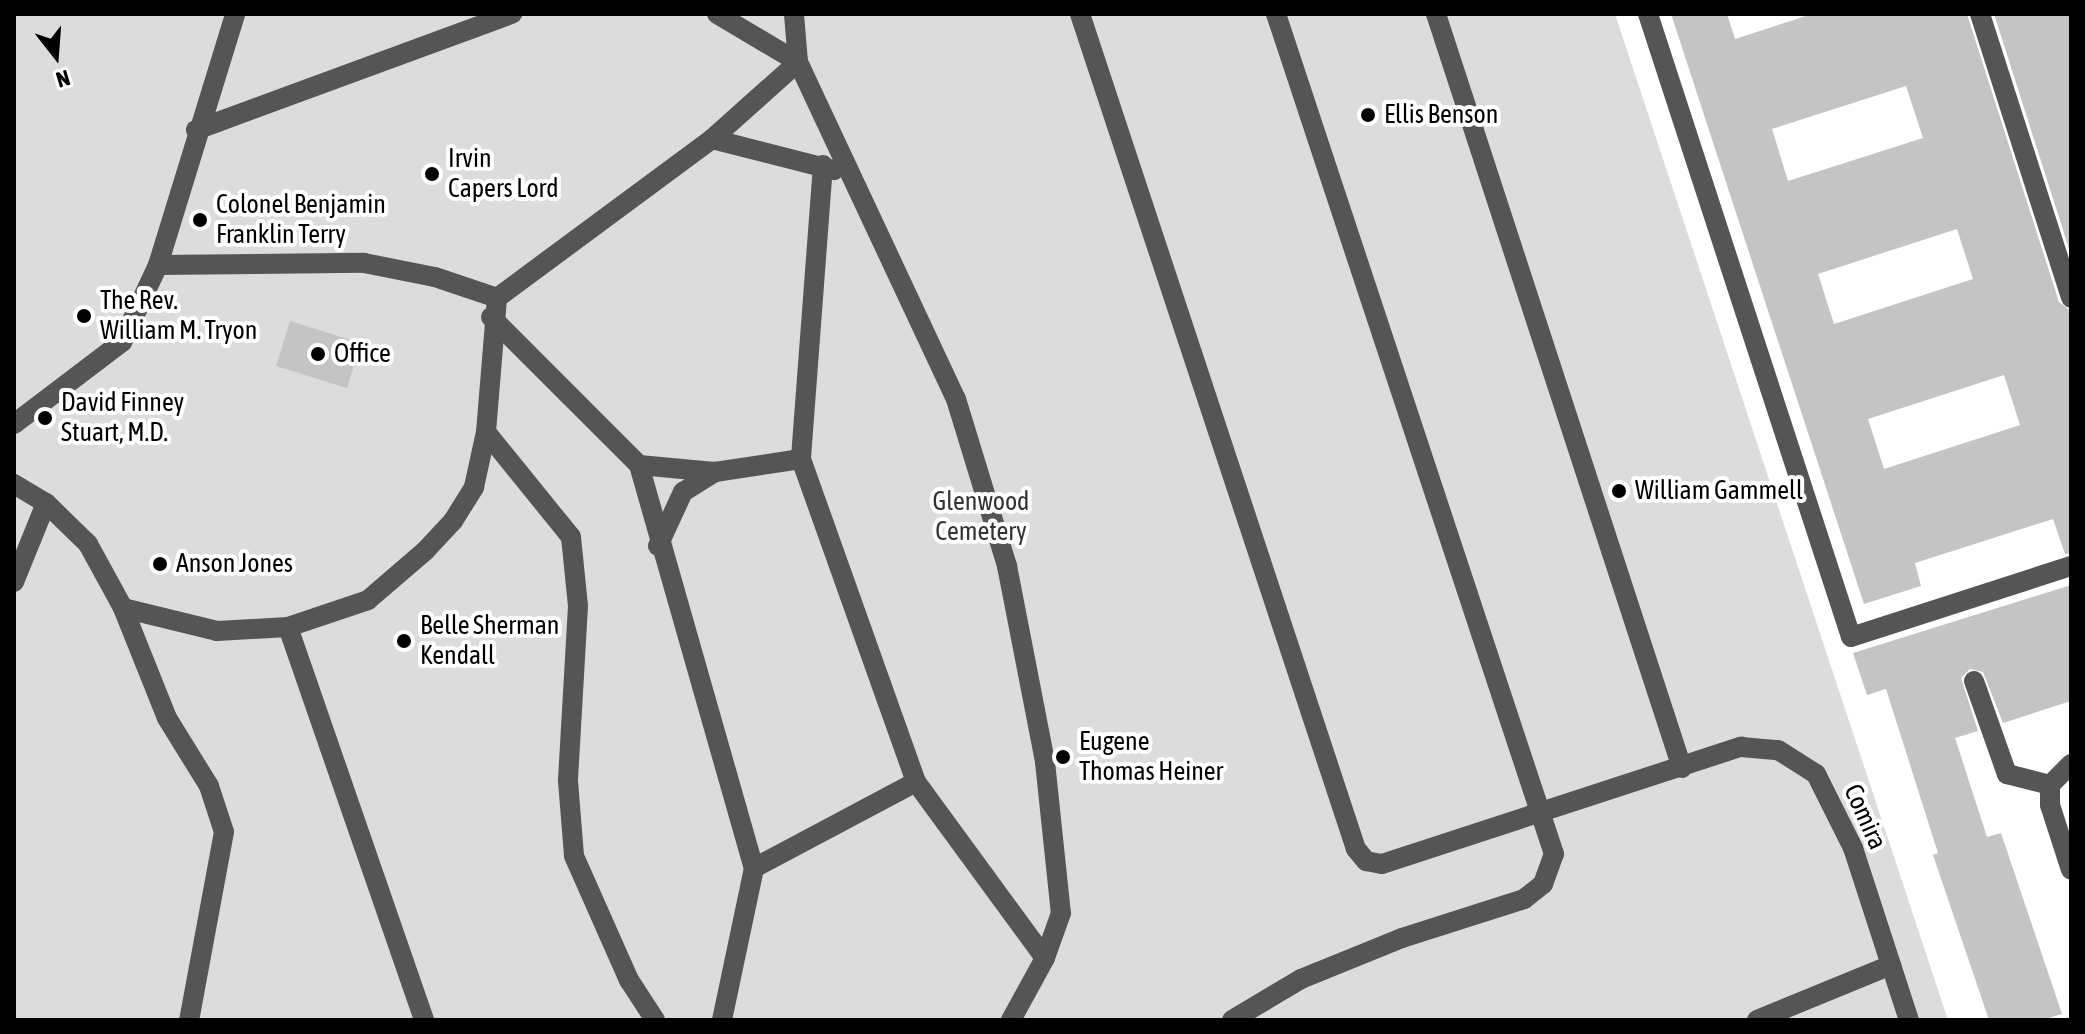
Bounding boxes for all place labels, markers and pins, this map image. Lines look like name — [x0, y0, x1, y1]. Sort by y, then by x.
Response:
place label: Ellis Benson — [1384, 99, 1498, 131]
marker: Ellis Benson — [1359, 106, 1377, 124]
place label: Irvin Capers Lord — [448, 143, 559, 204]
marker: Irvin Capers Lord — [423, 165, 441, 183]
place label: Colonel Benjamin Franklin Terry — [216, 189, 386, 250]
marker: Colonel Benjamin Franklin Terry — [191, 211, 209, 229]
place label: The Rev. William M. Tryon — [100, 285, 257, 346]
marker: The Rev. William M. Tryon — [75, 307, 93, 325]
place label: Office — [334, 338, 391, 370]
marker: Office — [309, 345, 327, 363]
place label: David Finney Stuart, M.D. — [61, 387, 184, 448]
marker: David Finney Stuart, M.D. — [36, 409, 54, 427]
place label: William Gammell — [1635, 475, 1803, 507]
marker: William Gammell — [1610, 482, 1628, 500]
place label: Anson Jones — [176, 548, 293, 580]
marker: Anson Jones — [151, 555, 169, 573]
place label: Belle Sherman Kendall — [420, 610, 559, 672]
marker: Belle Sherman Kendall — [395, 632, 413, 650]
place label: Eugene Thomas Heiner — [1079, 726, 1223, 788]
marker: Eugene Thomas Heiner — [1054, 748, 1072, 766]

